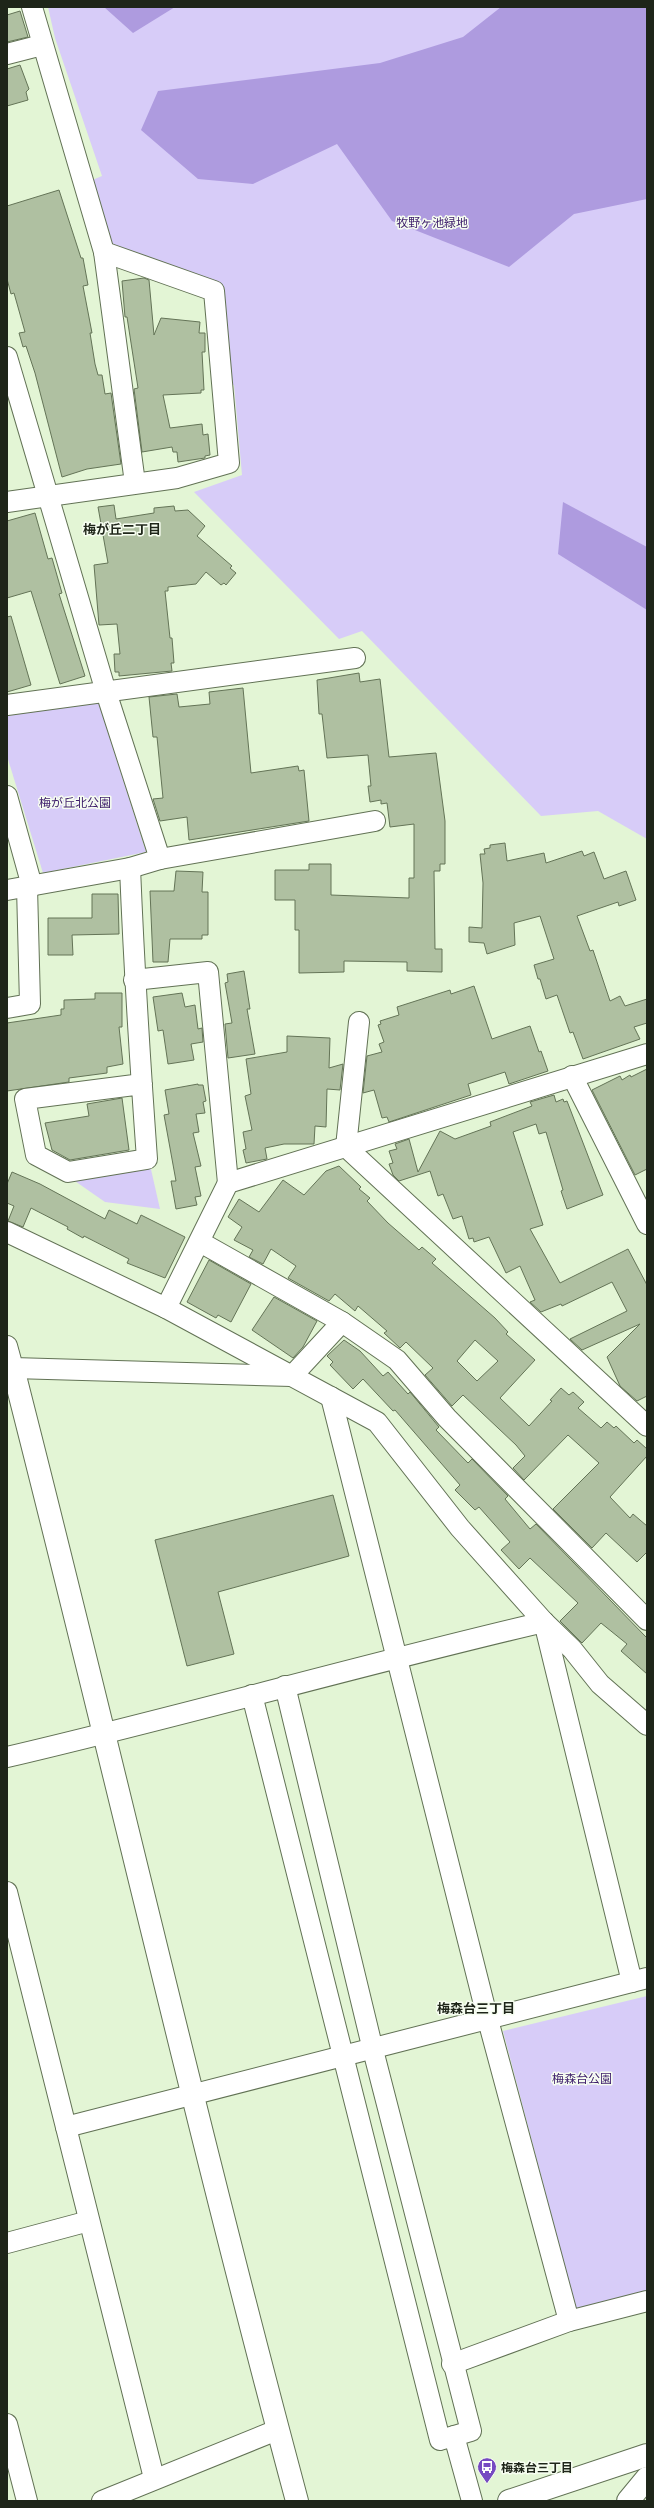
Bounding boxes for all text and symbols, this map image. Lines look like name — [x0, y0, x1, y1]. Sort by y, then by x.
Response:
park label: 牧野ヶ池緑地 — [396, 214, 468, 231]
district label: 梅が丘二丁目 — [83, 520, 161, 538]
park label: 梅が丘北公園 — [39, 794, 111, 811]
district label: 梅森台三丁目 — [437, 1999, 515, 2017]
park label: 梅森台公園 — [552, 2070, 612, 2087]
bus stop icon: 梅森台三丁目 — [476, 2456, 498, 2484]
place label: 梅森台三丁目 — [501, 2459, 573, 2476]

